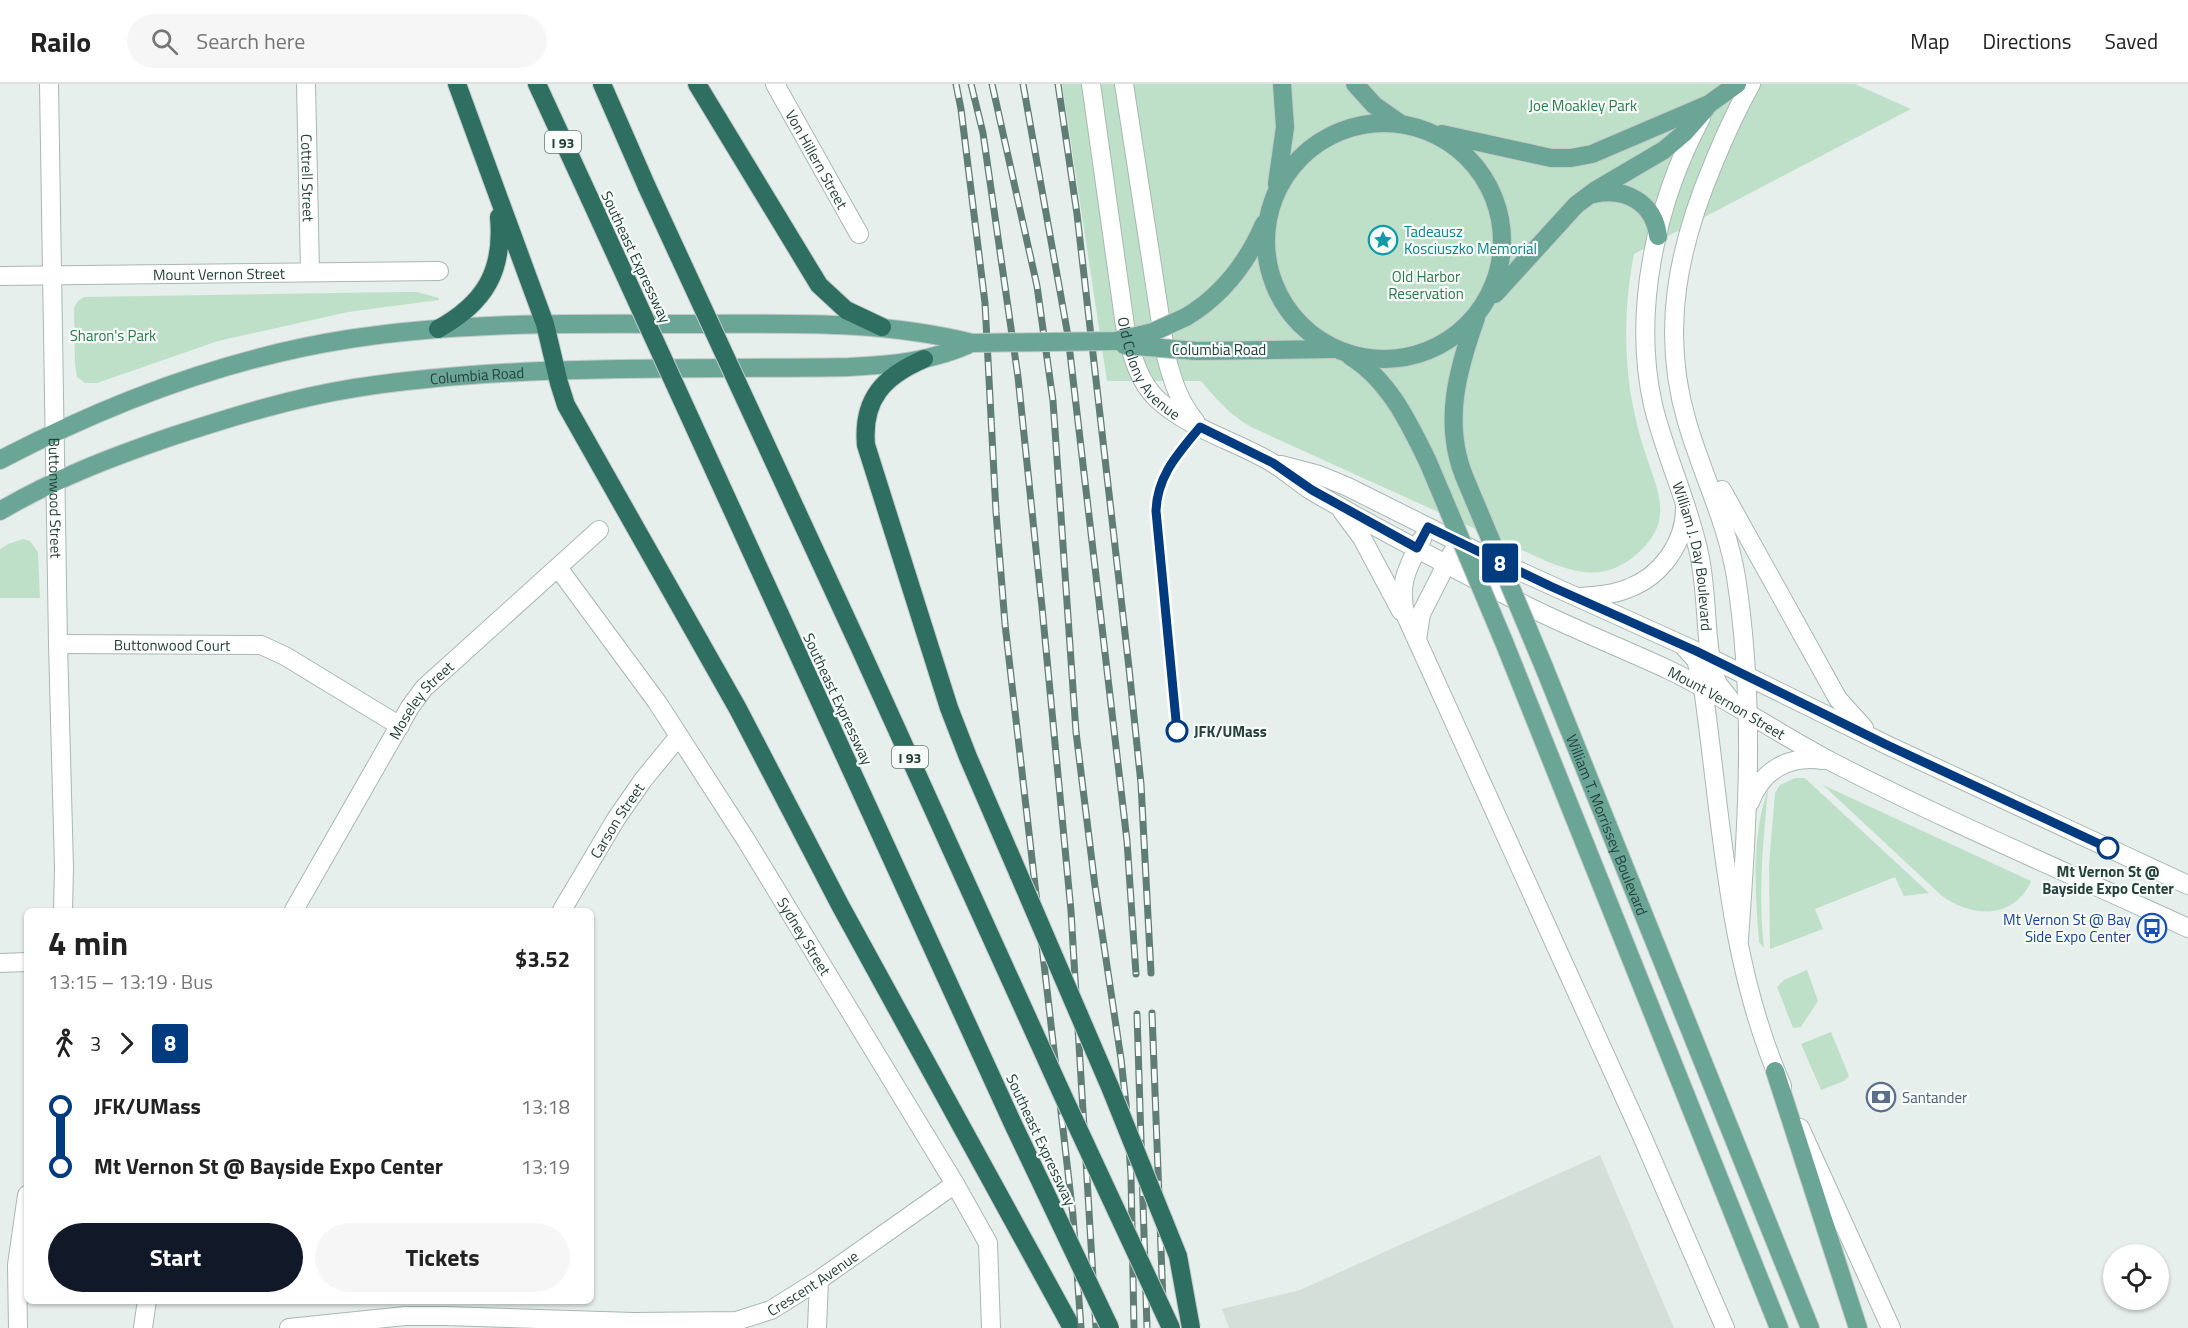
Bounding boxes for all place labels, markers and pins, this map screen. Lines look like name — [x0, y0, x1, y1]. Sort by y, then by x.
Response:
place label: Tadeausz Kosciuszko Memorial — [1404, 220, 1537, 260]
place icon: Tadeausz Kosciuszko Memorial — [1367, 224, 1399, 256]
marker: JFK/UMass — [1166, 720, 1188, 742]
place label: JFK/UMass — [1194, 720, 1267, 743]
marker: Mt Vernon St @ Bayside Expo Center — [2097, 837, 2119, 859]
place label: Mt Vernon St @ Bayside Expo Center — [2042, 860, 2174, 900]
place label: Mt Vernon St @ Bay Side Expo Center — [2003, 908, 2131, 948]
bus stop icon: Mt Vernon St @ Bay Side Expo Center — [2136, 912, 2168, 944]
bank icon: Santander — [1865, 1081, 1897, 1113]
place label: Santander — [1902, 1086, 1967, 1109]

